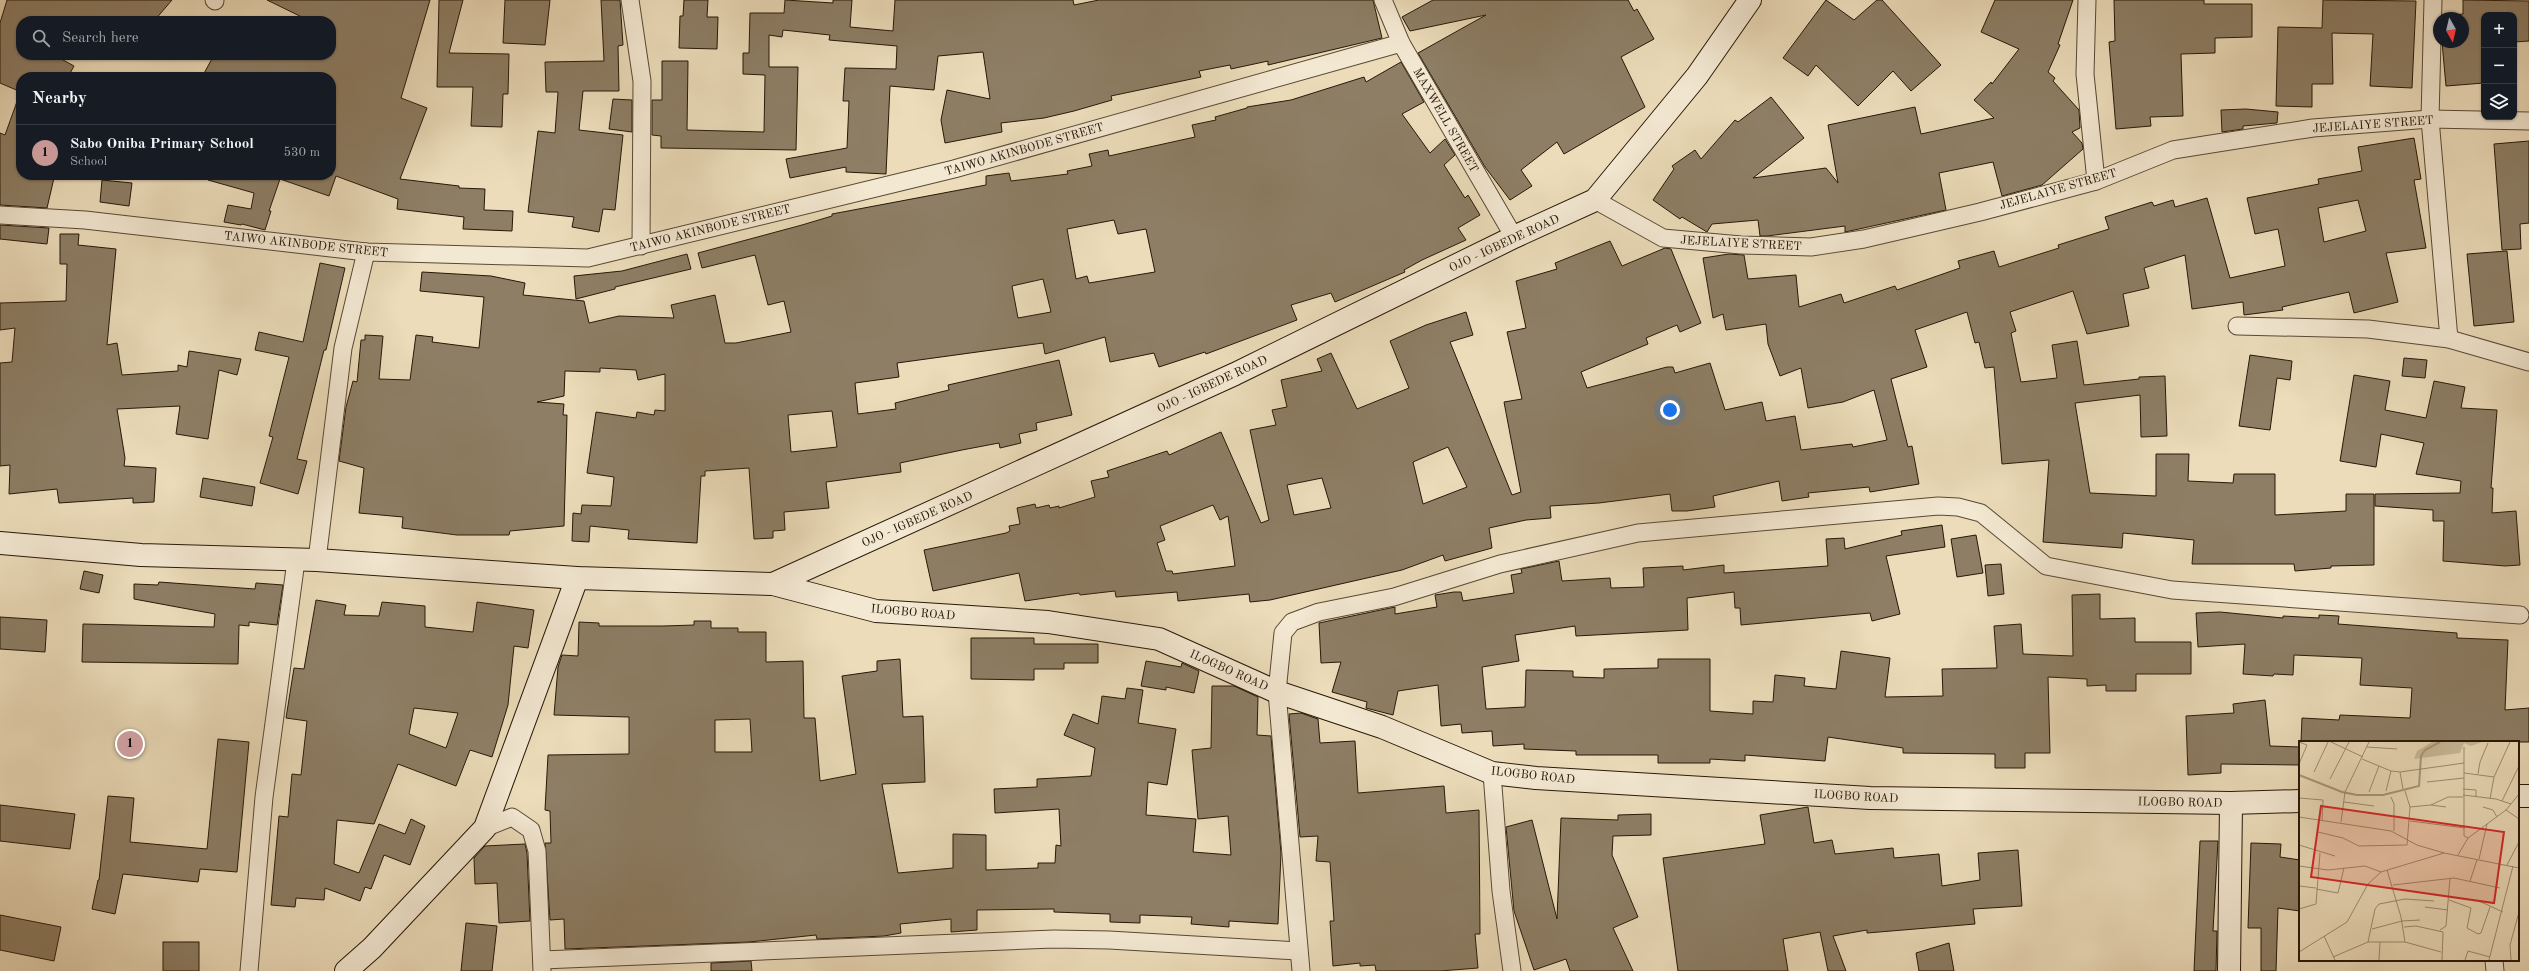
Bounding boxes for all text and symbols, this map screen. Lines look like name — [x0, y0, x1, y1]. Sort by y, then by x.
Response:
north arrow — [2433, 12, 2469, 48]
map controls — [2481, 12, 2517, 120]
button: + — [2481, 12, 2517, 48]
search box — [16, 16, 336, 60]
icon: search — [30, 27, 52, 49]
text: Search here — [62, 31, 139, 46]
button: − — [2481, 48, 2517, 84]
street label: MAXWELL STREET — [1410, 66, 1480, 175]
button: layers — [2481, 84, 2517, 120]
text: Nearby — [32, 90, 87, 107]
street label: JEJELAIYE STREET — [2312, 115, 2434, 135]
street label: TAIWO AKINBODE STREET — [943, 121, 1105, 178]
text: Sabo Oniba Primary School — [70, 137, 254, 152]
text: 1 — [41, 146, 49, 159]
text: 530 m — [283, 146, 320, 159]
text: School — [70, 155, 107, 168]
street label: JEJELAIYE STREET — [1998, 167, 2118, 212]
street label: TAIWO AKINBODE STREET — [629, 203, 792, 255]
street label: OJO - IGBEDE ROAD — [1447, 213, 1561, 275]
street label: TAIWO AKINBODE STREET — [223, 230, 389, 260]
street label: JEJELAIYE STREET — [1680, 235, 1802, 253]
street label: OJO - IGBEDE ROAD — [1155, 354, 1269, 416]
your location — [1660, 400, 1680, 420]
street label: OJO - IGBEDE ROAD — [860, 490, 975, 550]
street label: ILOGBO ROAD — [870, 603, 956, 623]
street label: ILOGBO ROAD — [1187, 648, 1270, 694]
pin: 1 — [117, 729, 143, 759]
inset map — [2299, 741, 2519, 961]
street label: ILOGBO ROAD — [1490, 766, 1576, 786]
street label: ILOGBO ROAD — [1813, 789, 1899, 805]
street label: ILOGBO ROAD — [2138, 796, 2222, 810]

